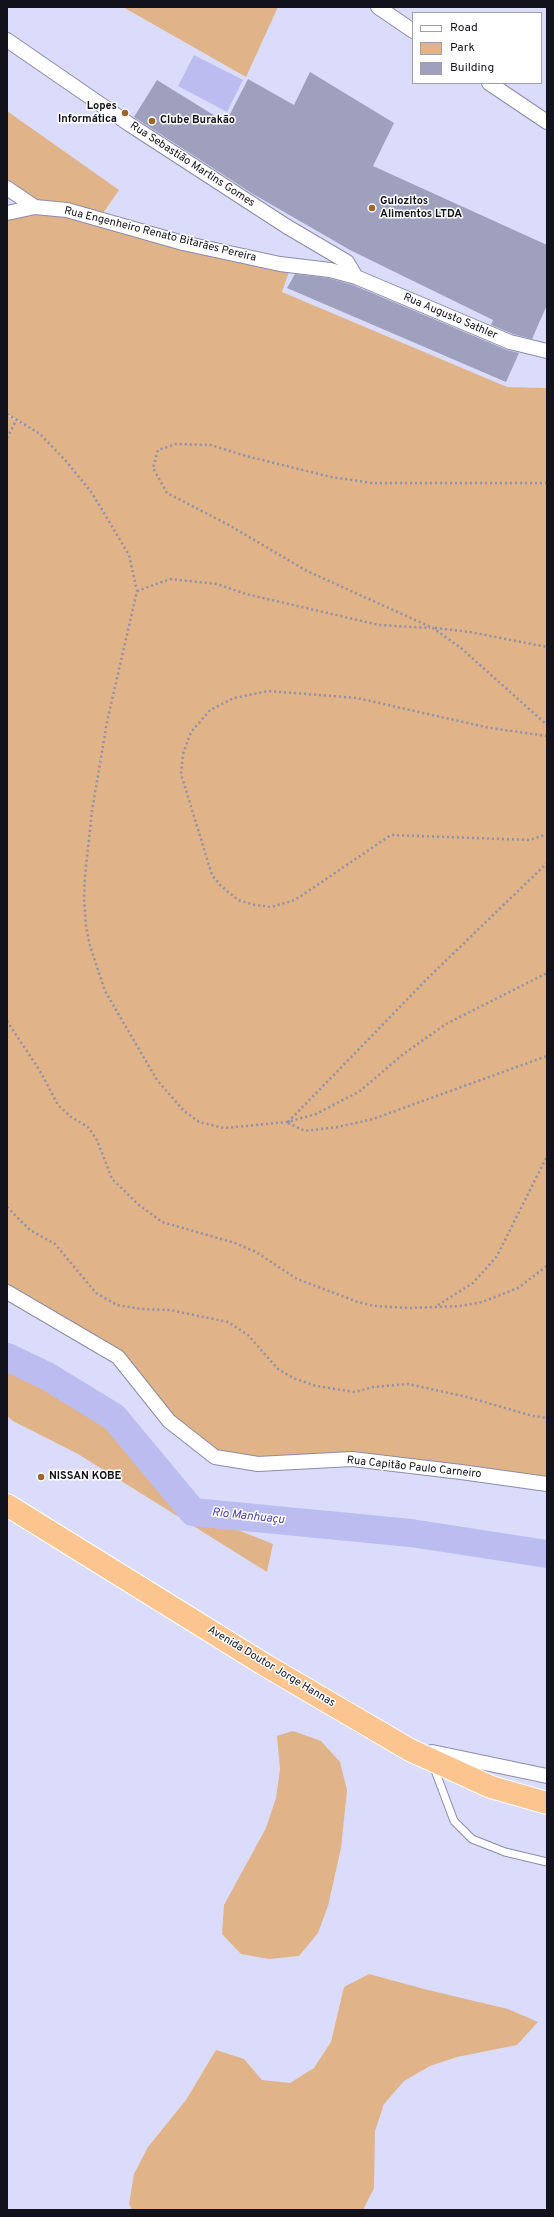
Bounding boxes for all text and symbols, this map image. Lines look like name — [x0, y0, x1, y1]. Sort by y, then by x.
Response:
legend — [412, 12, 542, 84]
text: Road — [450, 20, 478, 36]
text: Park — [450, 40, 475, 56]
text: Building — [450, 60, 494, 76]
place label: Lopes Informática — [58, 100, 117, 126]
marker: Lopes Informática — [120, 108, 130, 118]
place label: Clube Burakão — [160, 114, 235, 128]
marker: Clube Burakão — [147, 116, 157, 126]
street label: Rua Sebastião Martins Gomes — [127, 120, 257, 210]
place label: Gulozitos Alimentos LTDA — [380, 195, 462, 221]
marker: Gulozitos Alimentos LTDA — [367, 203, 377, 213]
street label: Rua Engenheiro Renato Bitarães Pereira — [63, 205, 257, 265]
street label: Rua Augusto Sathler — [401, 291, 499, 343]
street label: Rua Capitão Paulo Carneiro — [346, 1454, 482, 1482]
place label: NISSAN KOBE — [49, 1470, 121, 1484]
marker: NISSAN KOBE — [36, 1472, 46, 1482]
water label: Rio Manhuaçu — [211, 1506, 285, 1528]
street label: Avenida Doutor Jorge Hannas — [205, 1624, 337, 1710]

